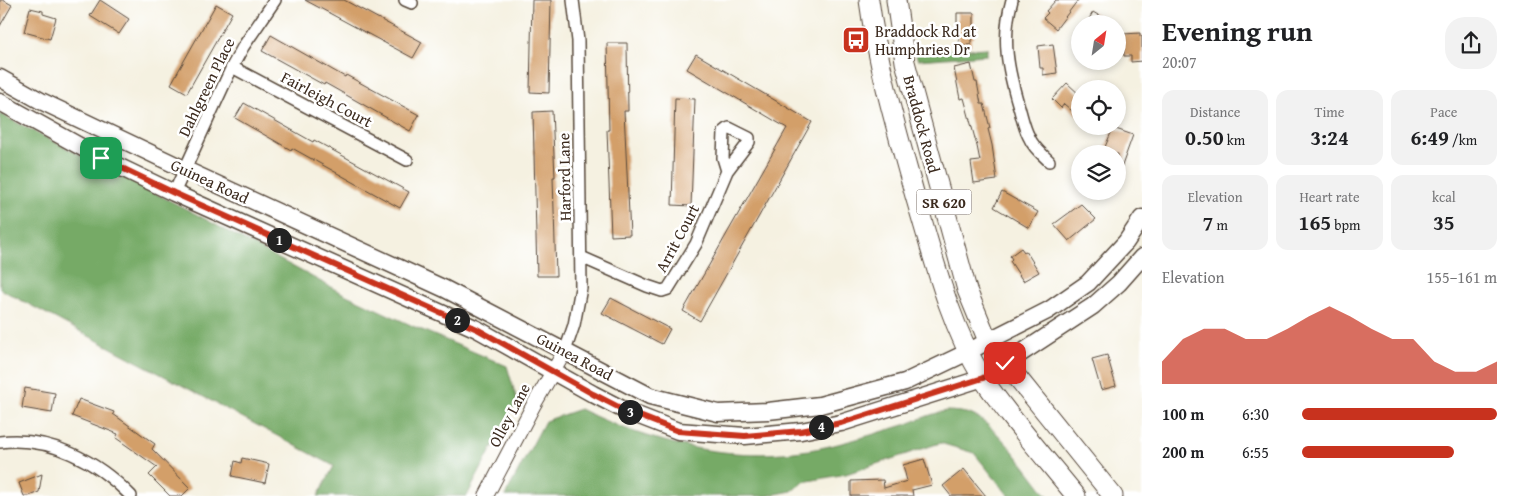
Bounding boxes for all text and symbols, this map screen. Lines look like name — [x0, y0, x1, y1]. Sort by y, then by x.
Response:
text: Evening run — [1162, 10, 1313, 51]
north arrow — [1071, 15, 1126, 70]
map controls — [1071, 15, 1126, 200]
button: share — [1445, 17, 1497, 69]
place label: Braddock Rd at Humphries Dr — [875, 19, 977, 61]
bus stop icon: Braddock Rd at Humphries Dr — [841, 25, 871, 55]
street label: Dahlgreen Place — [172, 33, 240, 141]
text: 20:07 — [1162, 50, 1197, 74]
street label: Fairleigh Court — [277, 65, 377, 133]
street label: Braddock Road — [897, 72, 947, 176]
button: locate — [1071, 80, 1126, 135]
text: Distance — [1190, 102, 1240, 122]
text: Time — [1315, 102, 1344, 122]
text: Pace — [1430, 102, 1457, 122]
text: 0.50 — [1185, 122, 1224, 153]
text: 3:24 — [1310, 122, 1349, 153]
text: 6:49 — [1410, 122, 1449, 153]
text: km — [1224, 130, 1245, 150]
text: /km — [1449, 130, 1477, 150]
street label: Harford Lane — [551, 133, 577, 221]
pin — [80, 137, 122, 179]
icon: arrive — [87, 144, 115, 172]
button: layers — [1071, 145, 1126, 200]
street label: Guinea Road — [167, 152, 253, 210]
text: Elevation — [1188, 187, 1243, 207]
text: Heart rate — [1299, 187, 1360, 207]
text: kcal — [1432, 187, 1456, 207]
road number: SR 620 — [916, 190, 972, 214]
street label: Arrit Court — [649, 199, 705, 276]
text: 7 — [1202, 207, 1213, 238]
text: 165 — [1299, 207, 1331, 238]
text: 35 — [1433, 207, 1455, 238]
text: m — [1213, 215, 1228, 235]
text: bpm — [1331, 215, 1360, 235]
pin: 1 — [266, 228, 292, 252]
text: 1 — [276, 230, 283, 250]
text: Elevation — [1162, 265, 1225, 289]
text: 155–161 m — [1427, 265, 1497, 289]
pin: 2 — [444, 308, 470, 332]
text: 2 — [454, 310, 461, 330]
street label: Guinea Road — [532, 326, 618, 386]
pin — [984, 342, 1026, 384]
icon: check — [991, 349, 1019, 377]
street label: Olley Lane — [482, 379, 536, 451]
pin: 3 — [618, 400, 642, 424]
text: 3 — [627, 402, 634, 422]
text: 100 m — [1162, 402, 1204, 426]
text: 6:30 — [1242, 402, 1269, 426]
pin: 4 — [808, 414, 834, 440]
text: 4 — [818, 417, 825, 437]
text: 200 m — [1162, 440, 1204, 464]
text: 6:55 — [1242, 440, 1269, 464]

